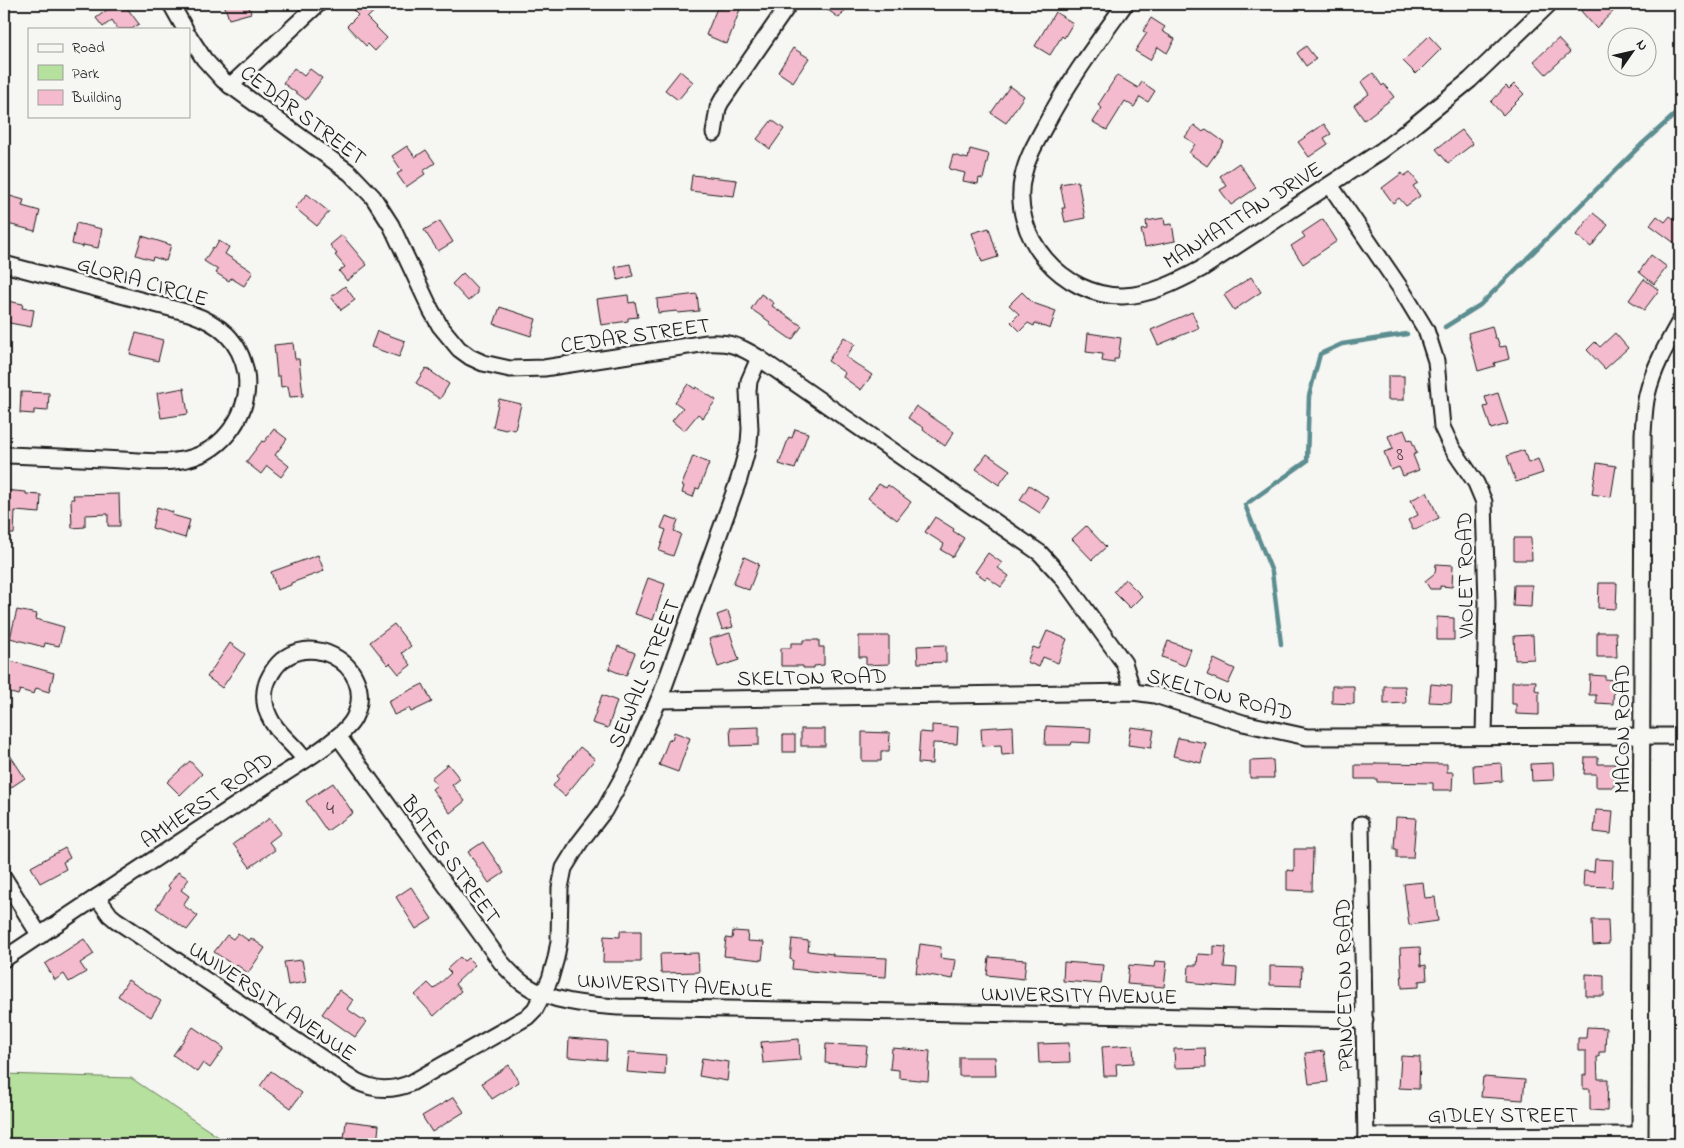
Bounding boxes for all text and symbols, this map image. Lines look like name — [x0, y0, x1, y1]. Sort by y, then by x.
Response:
legend — [28, 28, 190, 118]
north arrow — [1606, 28, 1656, 78]
text: N — [1630, 36, 1653, 55]
text: Road — [72, 37, 105, 59]
street label: CEDAR STREET — [232, 58, 372, 175]
text: Park — [72, 63, 100, 85]
text: Building — [71, 87, 121, 110]
street label: MANHATTAN DRIVE — [1157, 154, 1330, 279]
street label: GLORIA CIRCLE — [73, 249, 211, 317]
street label: CEDAR STREET — [558, 311, 713, 363]
house number: 8 — [1396, 441, 1404, 470]
street label: VIOLET ROAD — [1450, 512, 1484, 639]
street label: SEWALL STREET — [601, 595, 690, 753]
street label: SKELTON ROAD — [1143, 661, 1296, 731]
street label: SKELTON ROAD — [737, 662, 887, 696]
street label: MACON ROAD — [1608, 664, 1640, 794]
street label: AMHERST ROAD — [135, 745, 280, 858]
street label: BATES STREET — [391, 789, 507, 932]
house number: 4 — [326, 795, 334, 824]
street label: PRINCETON ROAD — [1328, 898, 1364, 1072]
street label: UNIVERSITY AVENUE — [181, 934, 362, 1071]
street label: UNIVERSITY AVENUE — [576, 966, 774, 1008]
street label: UNIVERSITY AVENUE — [980, 979, 1178, 1015]
street label: GIDLEY STREET — [1428, 1101, 1579, 1133]

